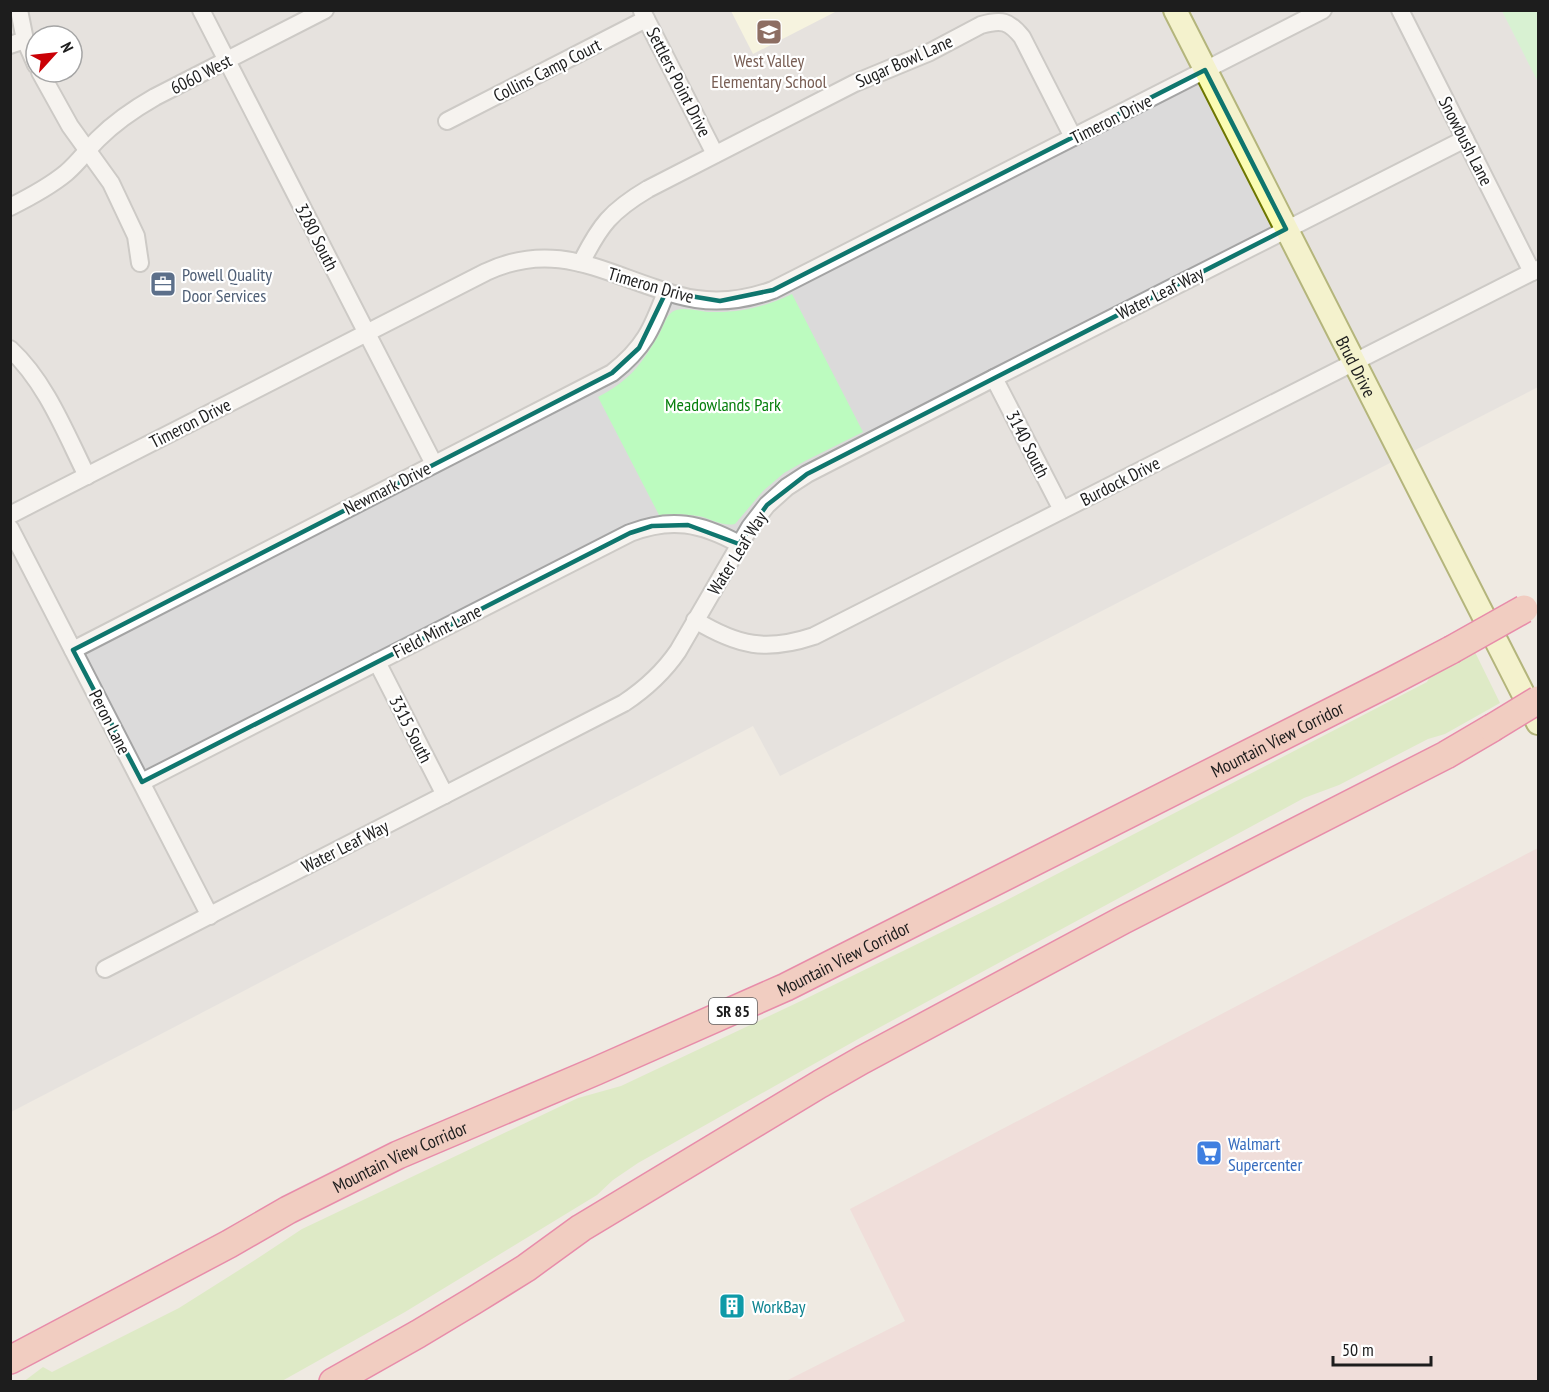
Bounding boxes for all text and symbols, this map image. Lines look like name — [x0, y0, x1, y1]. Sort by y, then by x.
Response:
school or university icon: West Valley Elementary School — [754, 17, 784, 47]
street label: Settlers Point Drive — [641, 23, 717, 141]
north arrow — [24, 24, 84, 84]
street label: Sugar Bowl Lane — [852, 29, 956, 93]
street label: Collins Camp Court — [489, 33, 605, 107]
text: N — [56, 39, 78, 56]
street label: 6060 West — [166, 49, 236, 99]
place label: West Valley Elementary School — [711, 49, 827, 93]
street label: Timeron Drive — [1066, 89, 1156, 149]
street label: Snowbush Lane — [1434, 93, 1498, 189]
street label: 3280 South — [290, 200, 344, 274]
street label: Water Leaf Way — [1113, 261, 1208, 325]
street label: Timeron Drive — [605, 262, 697, 308]
place label: Powell Quality Door Services — [182, 263, 272, 307]
office icon: Powell Quality Door Services — [148, 269, 178, 299]
street label: Brud Drive — [1331, 332, 1382, 401]
street label: Timeron Drive — [145, 393, 235, 453]
park label: Meadowlands Park — [665, 393, 781, 416]
street label: 3140 South — [1001, 407, 1055, 481]
street label: Burdock Drive — [1076, 451, 1164, 511]
street label: Newmark Drive — [340, 456, 434, 520]
street label: Water Leaf Way — [702, 507, 772, 599]
street label: Field Mint Lane — [389, 599, 485, 663]
street label: Peron Lane — [84, 686, 136, 758]
street label: 3315 South — [384, 692, 438, 766]
street label: Mountain View Corridor — [1207, 696, 1348, 782]
street label: Water Leaf Way — [298, 814, 393, 878]
street label: Mountain View Corridor — [773, 915, 914, 1001]
road number: SR 85 — [709, 998, 757, 1024]
street label: Mountain View Corridor — [329, 1115, 471, 1197]
place label: Walmart Supercenter — [1228, 1132, 1302, 1176]
supermarket icon: Walmart Supercenter — [1194, 1138, 1224, 1168]
building icon: WorkBay — [717, 1291, 747, 1321]
place label: WorkBay — [752, 1295, 806, 1318]
scale bar — [1333, 1329, 1430, 1367]
text: 50 m — [1342, 1338, 1374, 1361]

